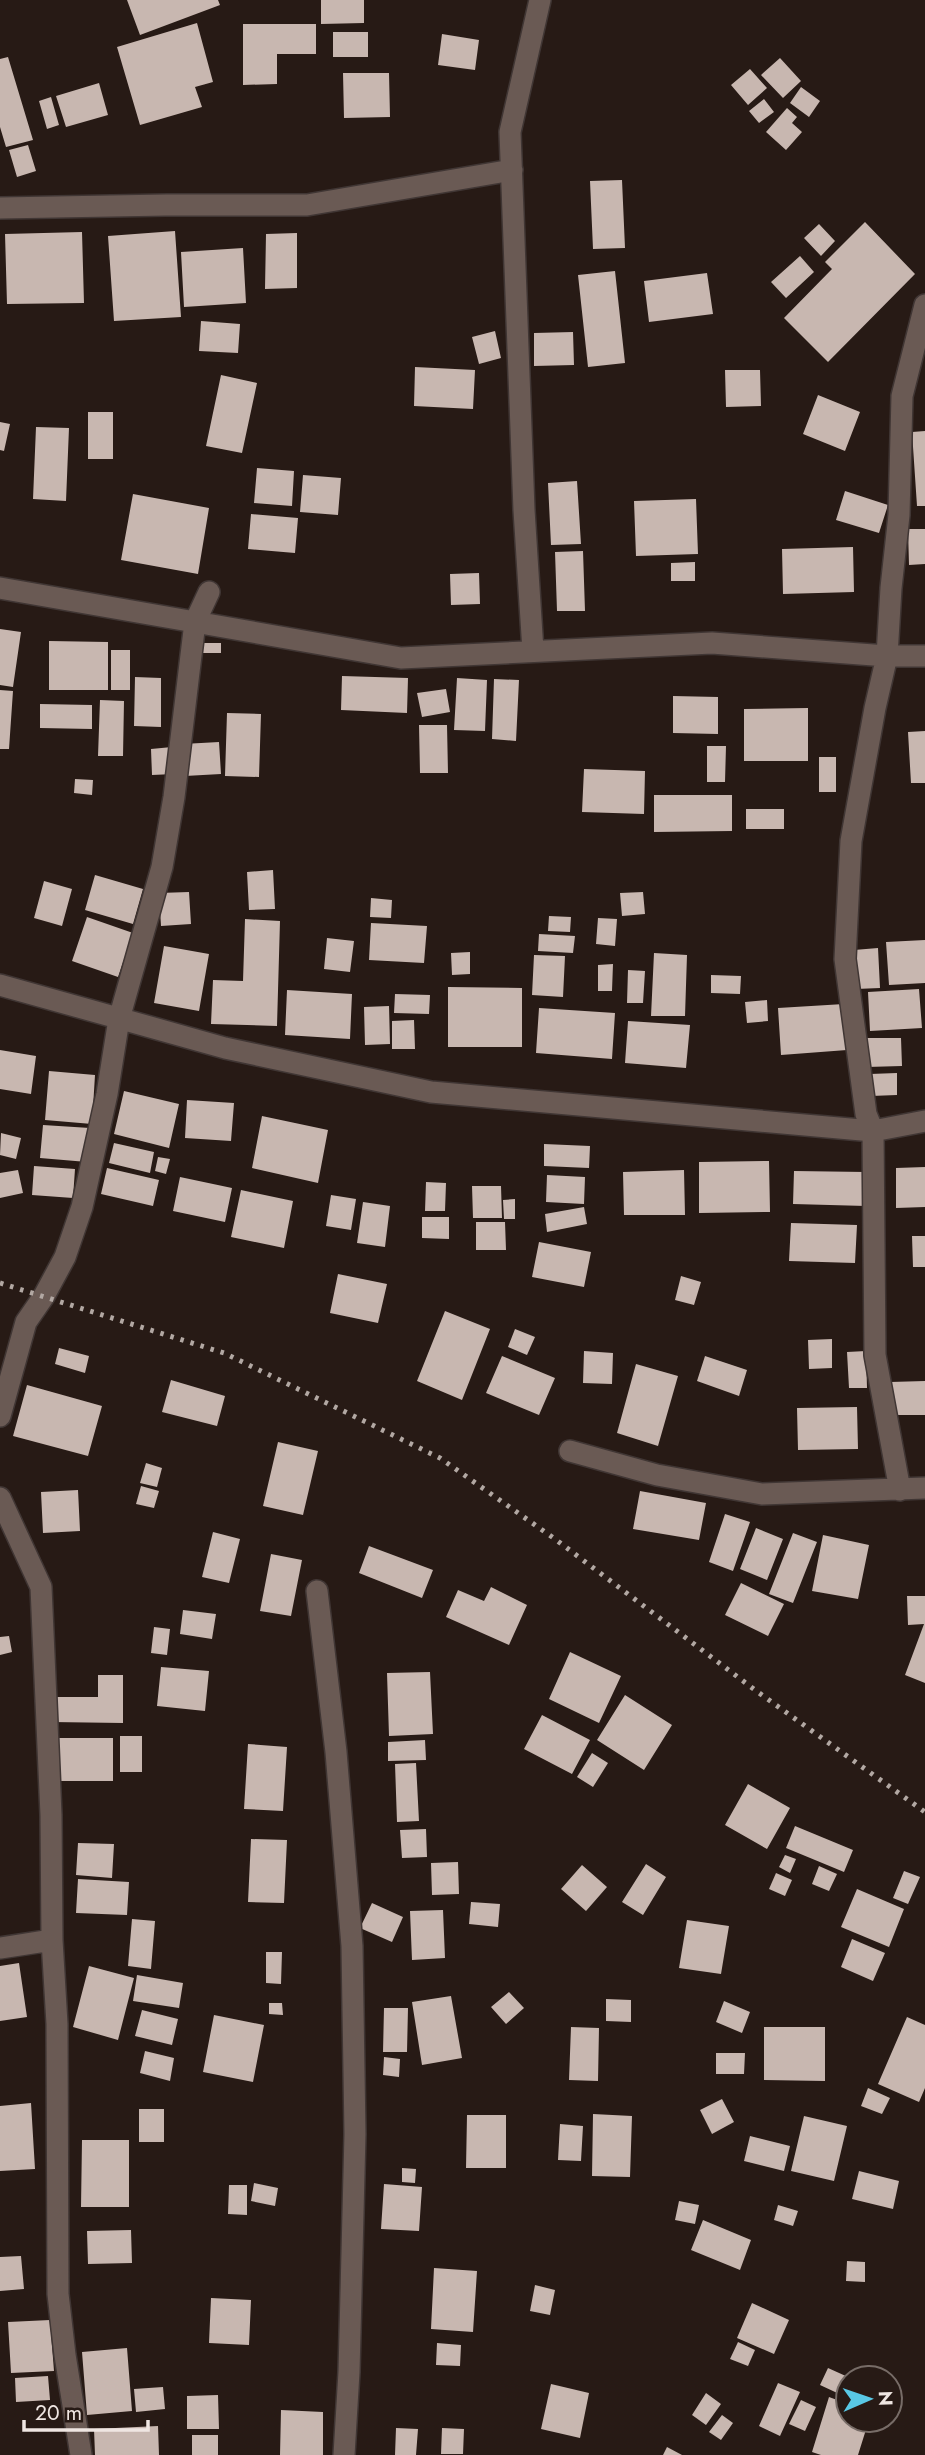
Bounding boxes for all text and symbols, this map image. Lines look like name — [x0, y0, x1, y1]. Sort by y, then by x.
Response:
north arrow — [834, 2364, 904, 2434]
scale bar — [24, 2388, 149, 2432]
text: N — [872, 2390, 899, 2406]
text: 20 m — [35, 2398, 82, 2428]

